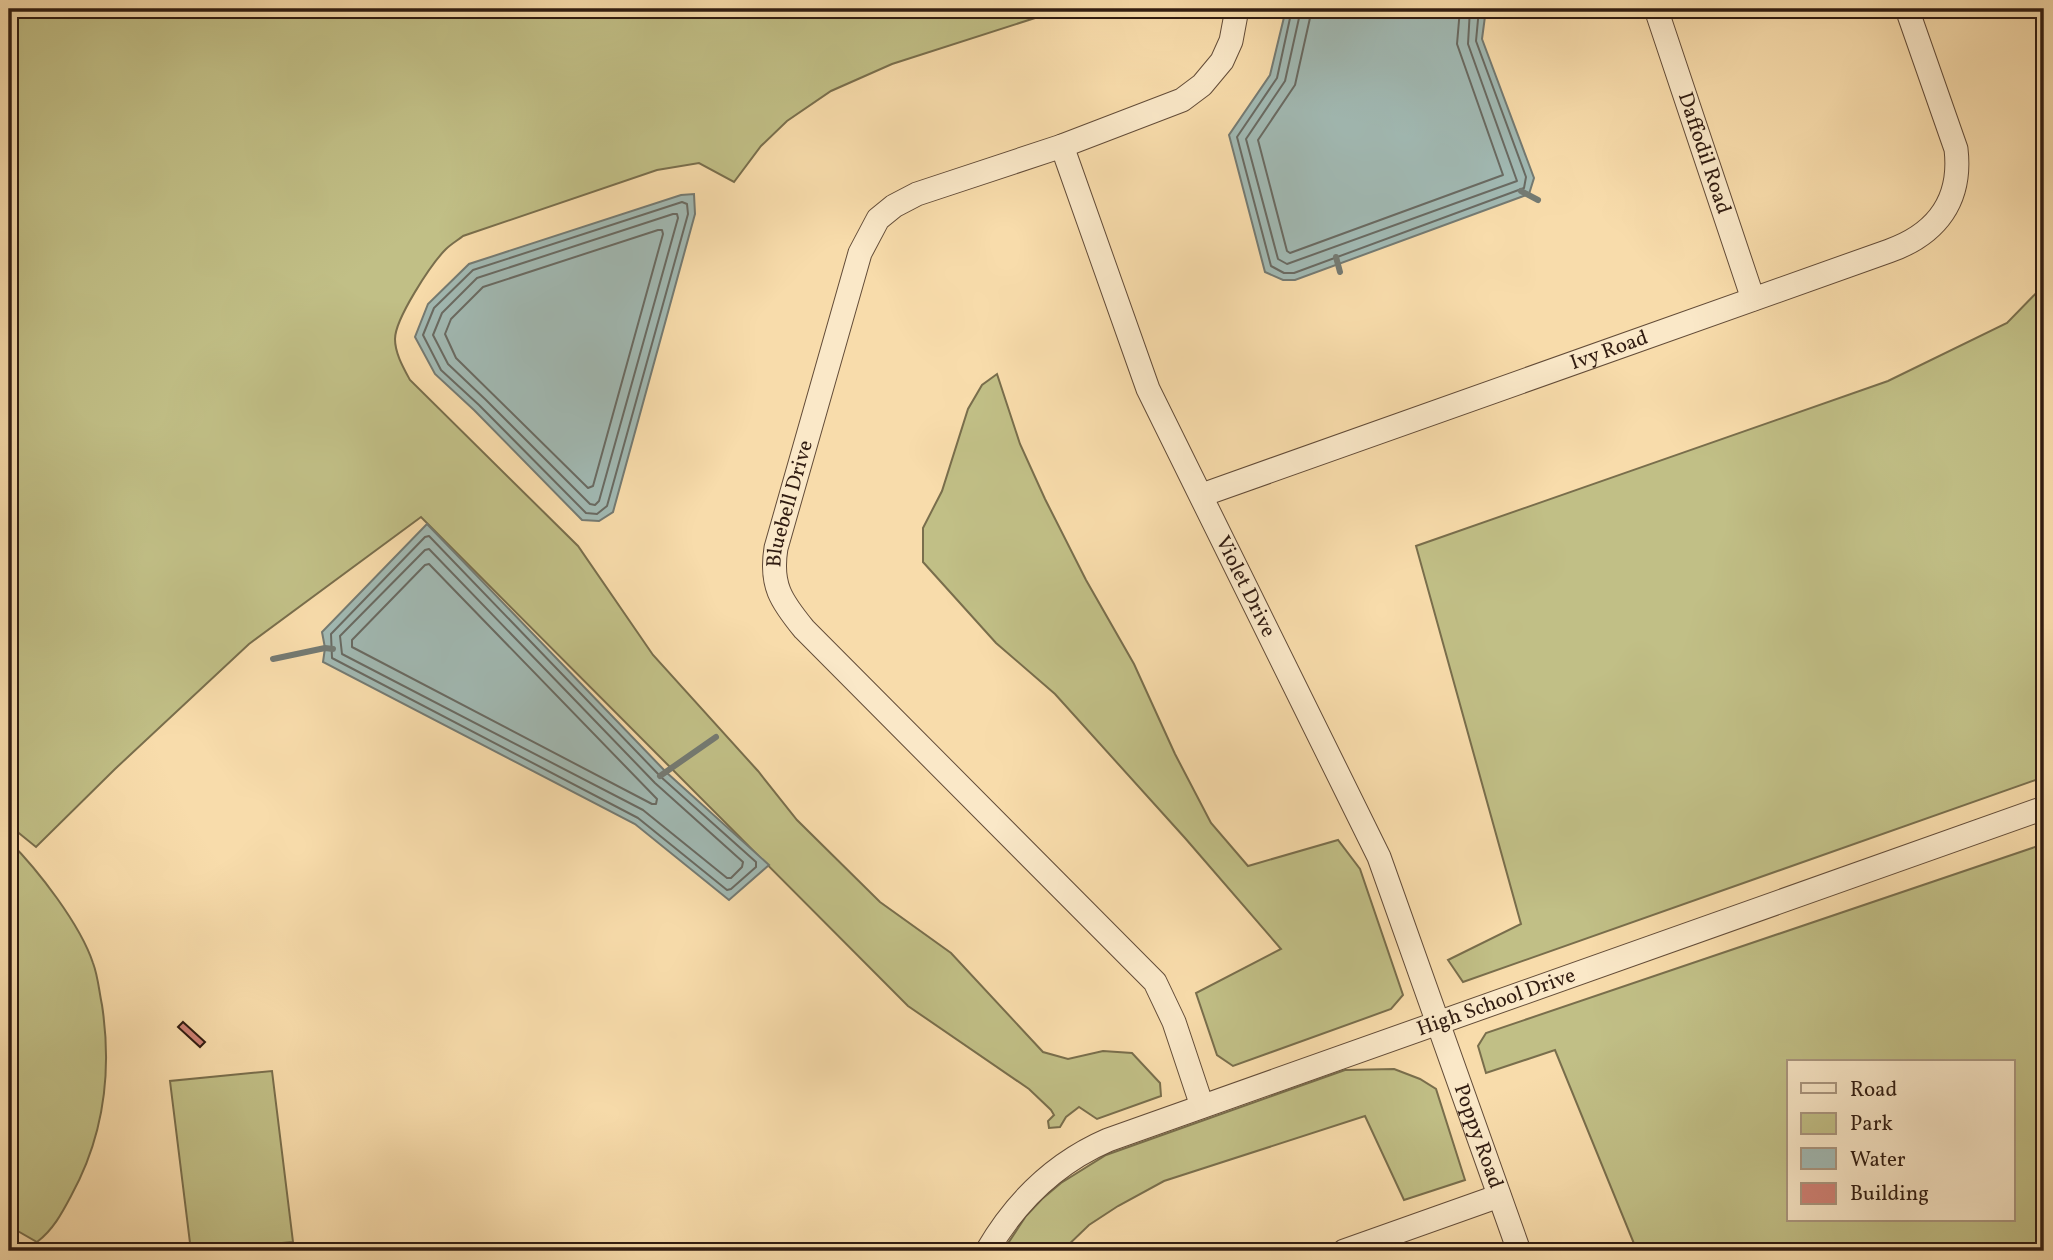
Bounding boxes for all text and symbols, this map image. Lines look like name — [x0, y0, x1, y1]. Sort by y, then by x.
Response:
street label: Daffodil Road — [1670, 88, 1738, 218]
street label: Ivy Road — [1566, 323, 1652, 378]
street label: Bluebell Drive — [760, 437, 820, 568]
street label: Violet Drive — [1208, 531, 1283, 642]
street label: High School Drive — [1413, 961, 1580, 1044]
legend — [1787, 1060, 2014, 1222]
text: Road — [1850, 1076, 1897, 1105]
street label: Poppy Road — [1446, 1080, 1510, 1193]
text: Park — [1850, 1110, 1893, 1139]
text: Water — [1850, 1146, 1906, 1175]
text: Building — [1850, 1180, 1929, 1209]

